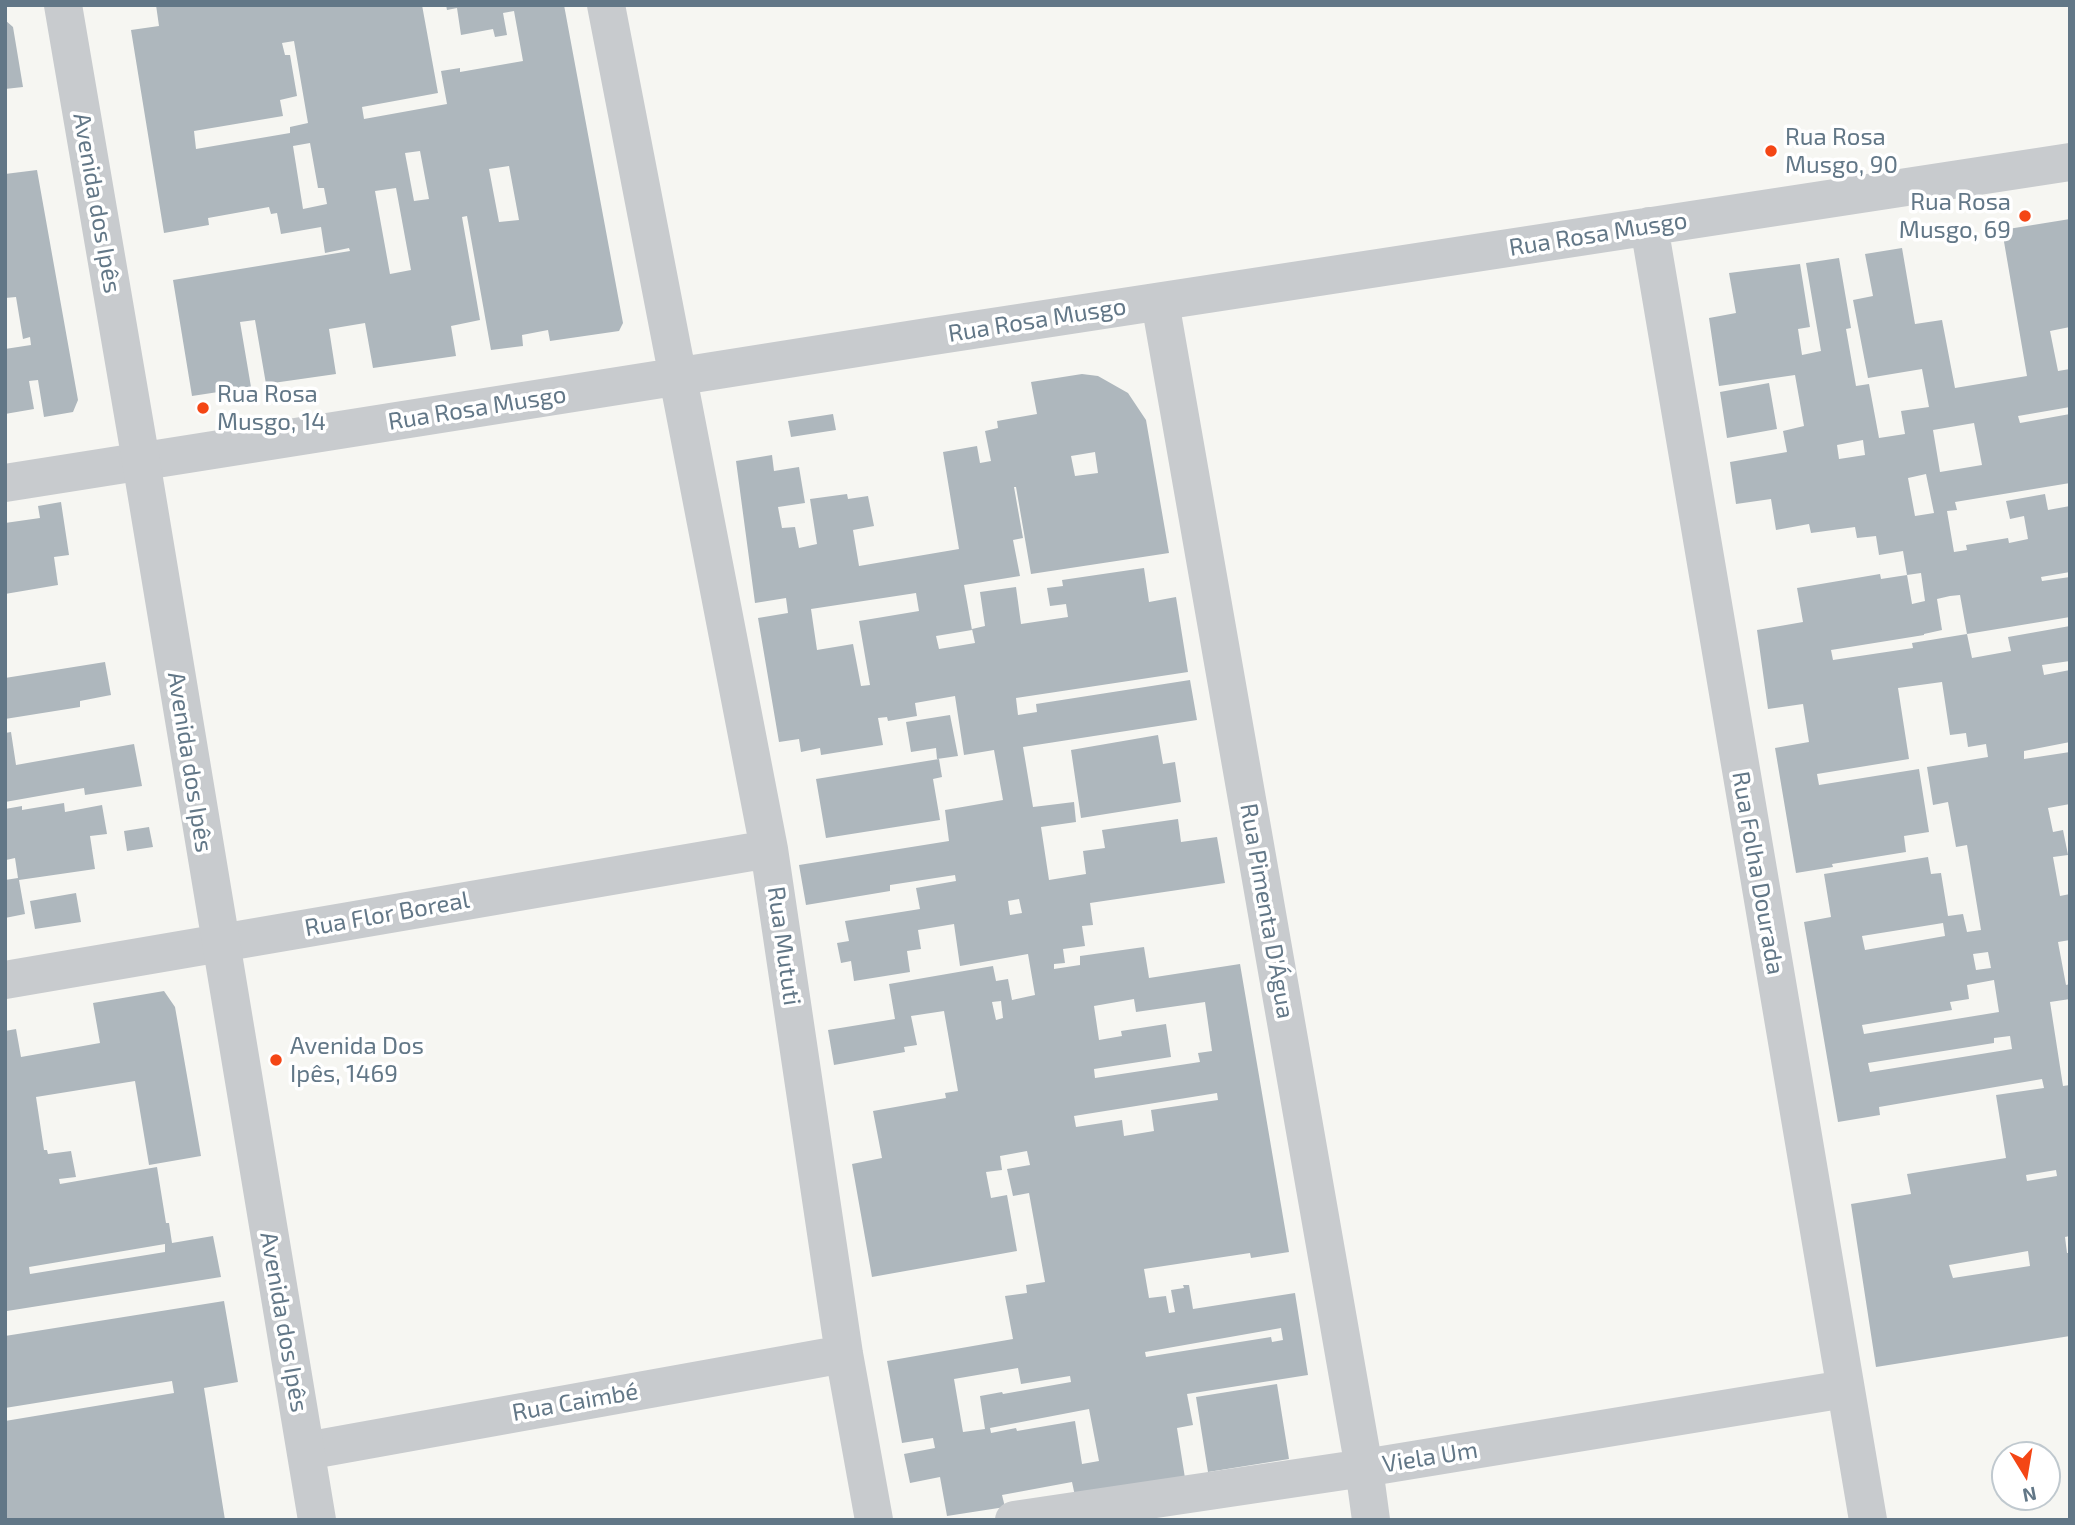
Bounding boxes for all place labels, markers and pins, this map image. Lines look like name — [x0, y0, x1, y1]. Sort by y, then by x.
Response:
place label: Rua Rosa Musgo, 90 — [1785, 123, 1898, 179]
marker: Rua Rosa Musgo, 90 — [1763, 143, 1779, 159]
place label: Rua Rosa Musgo, 69 — [1899, 188, 2011, 244]
marker: Rua Rosa Musgo, 69 — [2017, 208, 2033, 224]
place label: Rua Rosa Musgo, 14 — [217, 380, 326, 436]
marker: Rua Rosa Musgo, 14 — [195, 400, 211, 416]
place label: Avenida Dos Ipês, 1469 — [290, 1032, 424, 1088]
marker: Avenida Dos Ipês, 1469 — [268, 1052, 284, 1068]

